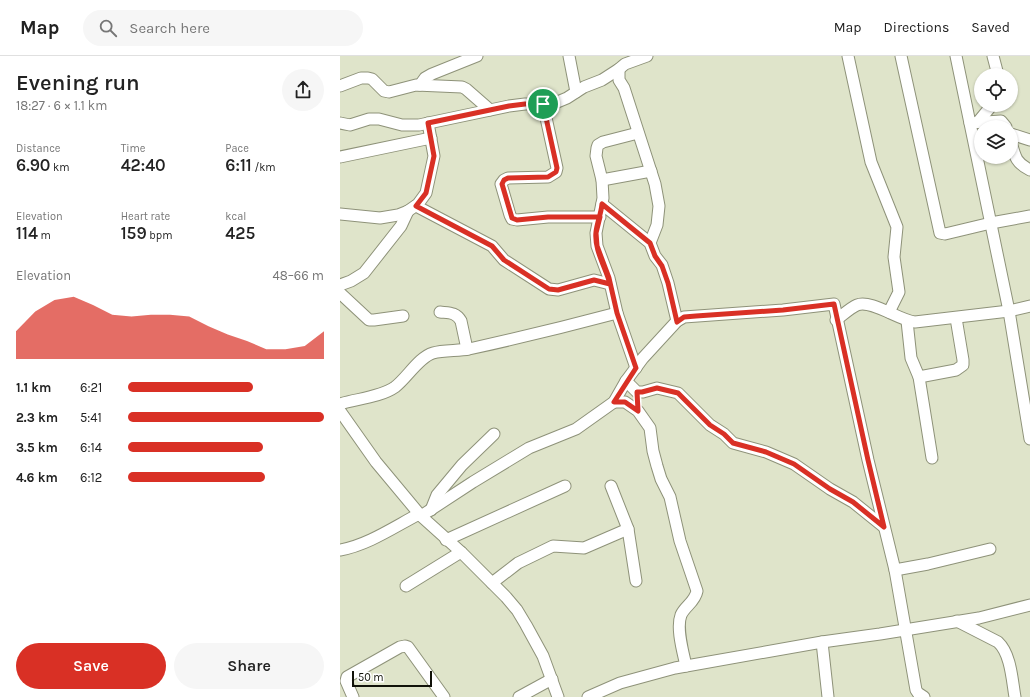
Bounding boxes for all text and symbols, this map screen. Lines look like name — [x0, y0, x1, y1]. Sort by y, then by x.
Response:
search box — [83, 10, 363, 46]
text: Map — [20, 17, 59, 39]
icon: search — [97, 17, 119, 39]
text: Search here — [129, 19, 210, 37]
text: Map — [834, 19, 862, 36]
text: Directions — [884, 19, 949, 36]
text: Saved — [971, 19, 1010, 36]
map controls — [974, 68, 1018, 164]
button: locate — [974, 68, 1018, 112]
button: share — [282, 69, 324, 111]
text: Evening run — [16, 70, 140, 96]
pin — [526, 87, 560, 121]
icon: arrive — [532, 93, 554, 115]
text: 18:27 · 6 × 1.1 km — [16, 98, 107, 113]
button: layers — [974, 120, 1018, 164]
text: Distance — [16, 142, 60, 155]
text: Time — [121, 142, 145, 155]
text: Pace — [225, 142, 249, 155]
text: 6.90 — [16, 155, 50, 175]
text: 42:40 — [121, 155, 166, 175]
text: 6:11 — [225, 155, 252, 175]
text: km — [50, 161, 70, 174]
text: /km — [252, 161, 276, 174]
text: Elevation — [16, 210, 63, 223]
text: Heart rate — [121, 210, 170, 223]
text: kcal — [225, 210, 246, 223]
text: 114 — [16, 223, 38, 243]
text: 159 — [121, 223, 147, 243]
text: 425 — [225, 223, 255, 243]
text: m — [38, 229, 51, 242]
text: bpm — [147, 229, 173, 242]
text: Elevation — [16, 268, 71, 283]
text: 48–66 m — [272, 268, 324, 283]
text: 1.1 km — [16, 380, 51, 395]
text: 6:21 — [80, 380, 102, 395]
text: 2.3 km — [16, 410, 58, 425]
text: 5:41 — [80, 410, 102, 425]
text: 3.5 km — [16, 440, 58, 455]
text: 6:14 — [80, 440, 102, 455]
text: 4.6 km — [16, 470, 58, 485]
text: 6:12 — [80, 470, 102, 485]
button: Save — [16, 643, 166, 689]
button: Share — [174, 643, 324, 689]
scale bar — [352, 669, 432, 688]
text: 50 m — [358, 671, 384, 684]

